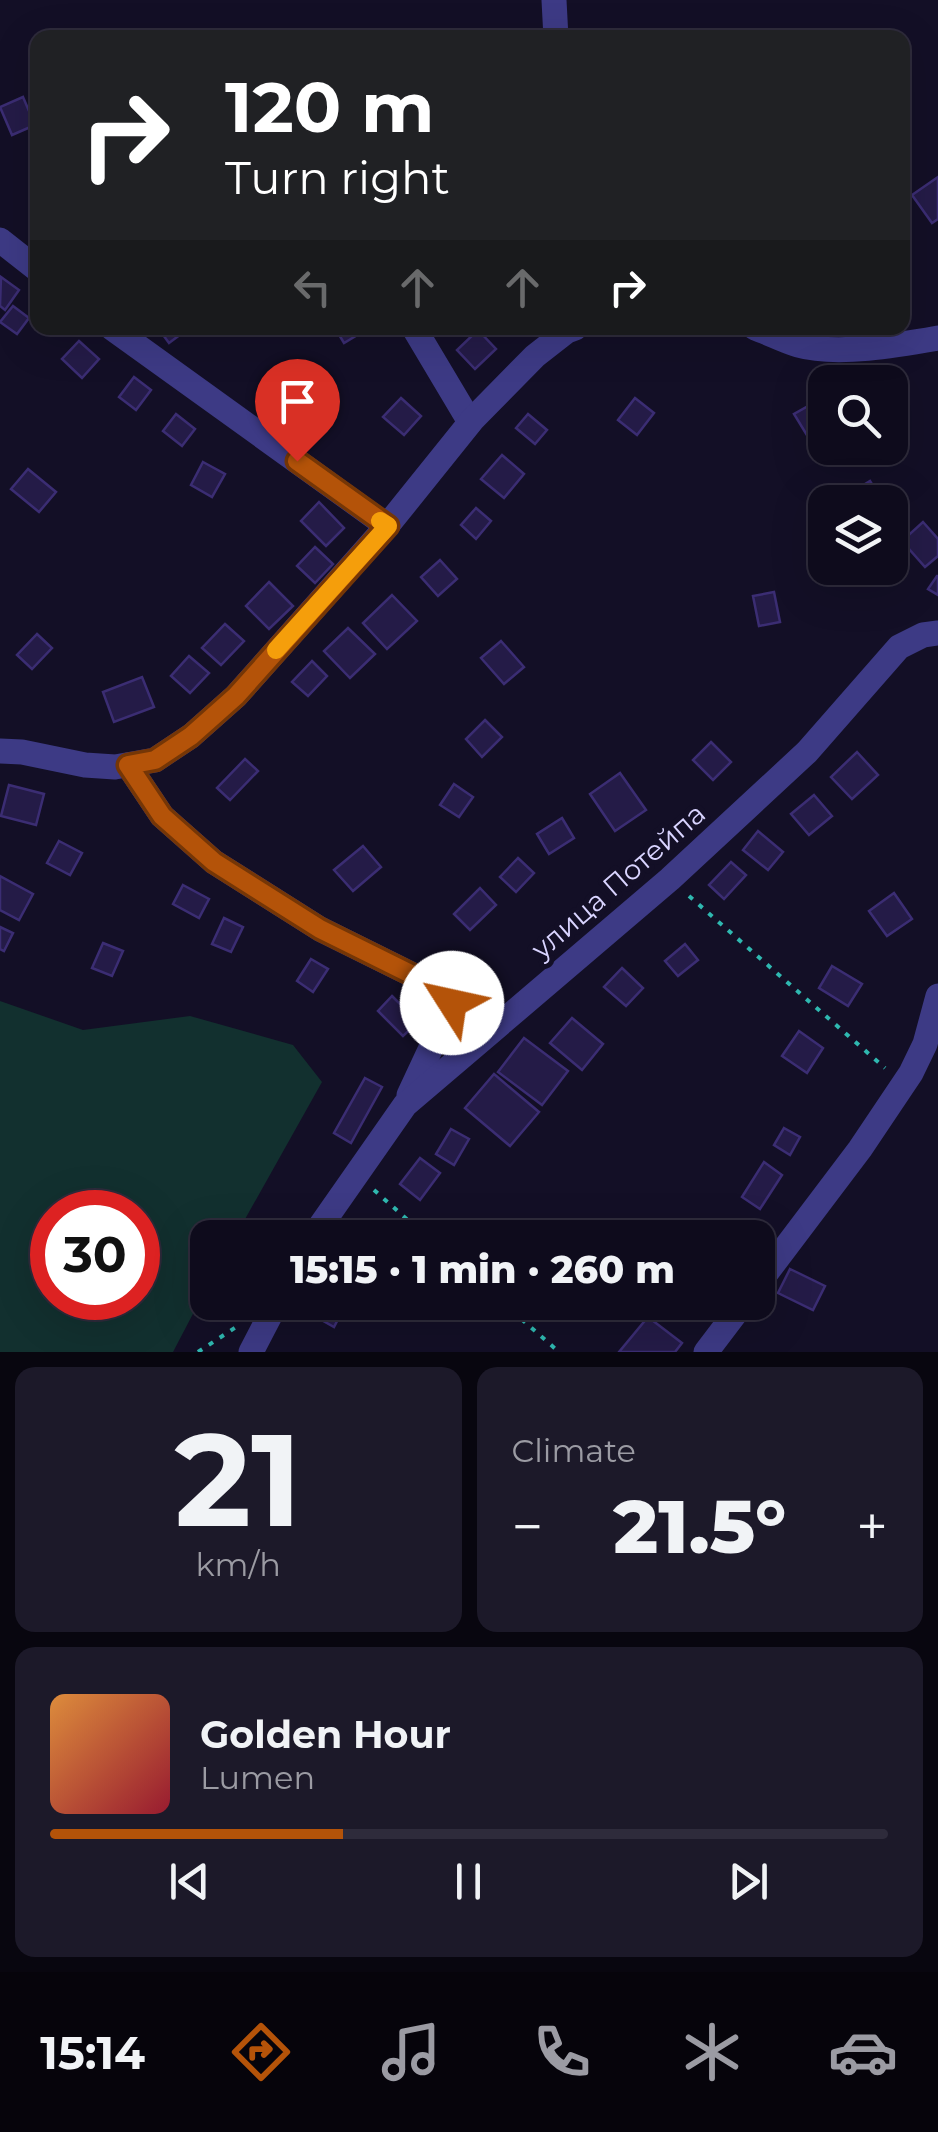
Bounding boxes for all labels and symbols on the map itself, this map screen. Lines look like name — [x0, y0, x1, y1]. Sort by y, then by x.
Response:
pin — [255, 359, 340, 462]
street label: улица Потейпа — [523, 796, 712, 966]
position arrow — [400, 951, 504, 1055]
speed limit sign: 30 — [30, 1190, 160, 1320]

